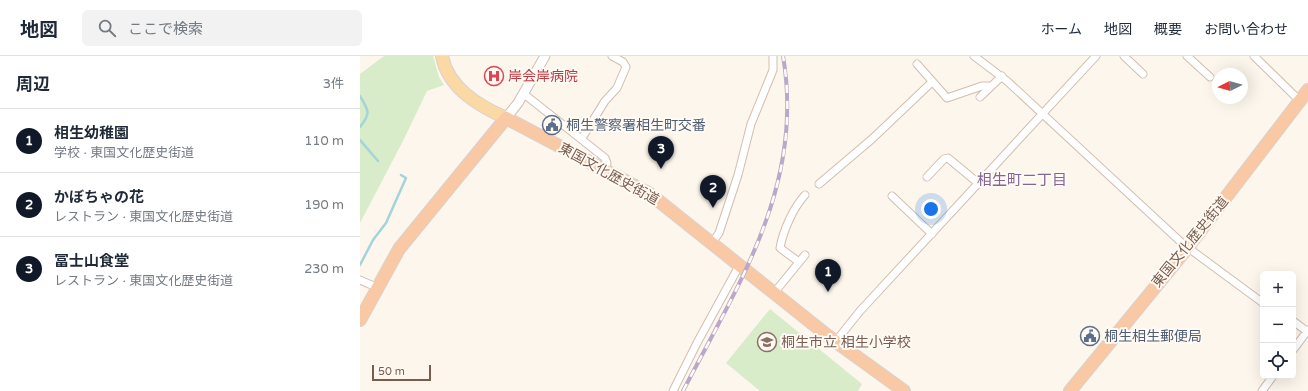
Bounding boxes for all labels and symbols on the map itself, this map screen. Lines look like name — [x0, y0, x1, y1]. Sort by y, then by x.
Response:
hospital icon: 岸会岸病院 — [483, 65, 505, 87]
place label: 岸会岸病院 — [508, 68, 578, 85]
north arrow — [1212, 68, 1248, 104]
public building icon: 桐生警察署相生町交番 — [541, 114, 563, 136]
place label: 桐生警察署相生町交番 — [566, 117, 706, 134]
pin: 3 — [648, 136, 674, 169]
street label: 東国文化歴史街道 — [556, 139, 662, 209]
district label: 相生町二丁目 — [977, 171, 1067, 189]
pin: 2 — [700, 175, 726, 208]
street label: 東国文化歴史街道 — [1148, 193, 1232, 291]
your location — [921, 199, 941, 219]
pin: 1 — [815, 259, 841, 292]
public building icon: 桐生相生郵便局 — [1079, 325, 1101, 347]
place label: 桐生相生郵便局 — [1104, 328, 1202, 345]
school or university icon: 桐生市立 相生小学校 — [756, 331, 778, 353]
place label: 桐生市立 相生小学校 — [781, 334, 911, 351]
scale bar — [372, 363, 431, 382]

